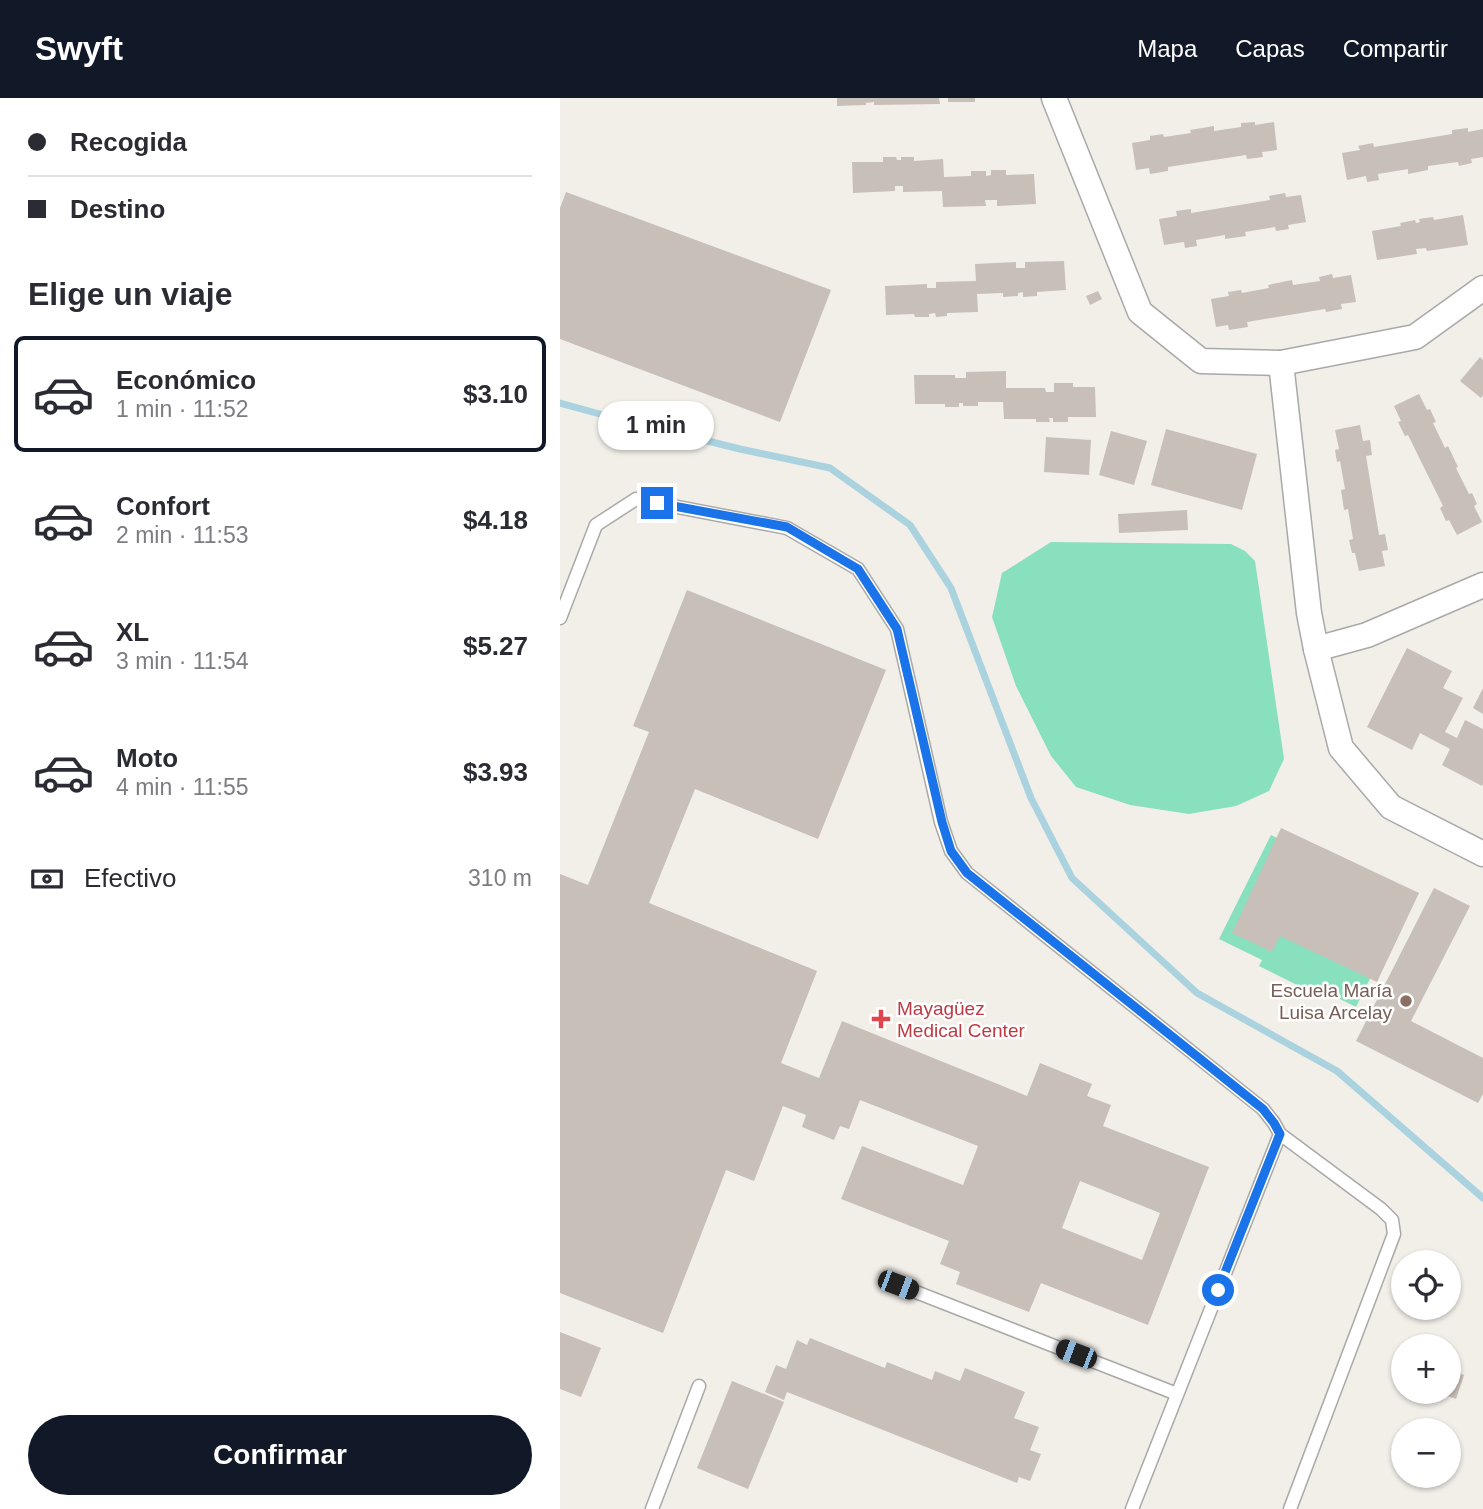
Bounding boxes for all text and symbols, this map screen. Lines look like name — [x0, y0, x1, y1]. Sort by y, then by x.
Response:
text: Swyft — [35, 30, 123, 67]
text: Mapa — [1137, 35, 1197, 62]
text: Capas — [1235, 35, 1305, 62]
text: Compartir — [1343, 35, 1448, 62]
text: Recogida — [70, 127, 187, 157]
text: Destino — [70, 194, 165, 224]
text: Elige un viaje — [28, 276, 233, 312]
icon: car — [32, 363, 95, 426]
text: Económico — [116, 365, 256, 395]
text: $3.10 — [463, 379, 528, 409]
text: 1 min · 11:52 — [116, 396, 249, 422]
callout: 1 min — [599, 402, 715, 450]
text: 1 min — [626, 412, 686, 438]
route end — [641, 487, 673, 519]
icon: car — [32, 489, 95, 552]
text: Confort — [116, 491, 210, 521]
text: $4.18 — [463, 505, 528, 535]
text: 2 min · 11:53 — [116, 522, 249, 548]
icon: car — [32, 615, 95, 678]
text: XL — [116, 617, 149, 647]
text: $5.27 — [463, 631, 528, 661]
text: 3 min · 11:54 — [116, 648, 249, 674]
icon: car — [32, 741, 95, 804]
text: Moto — [116, 743, 178, 773]
text: $3.93 — [463, 757, 528, 787]
text: 4 min · 11:55 — [116, 774, 249, 800]
icon: cash — [28, 860, 66, 898]
text: Efectivo — [84, 863, 177, 893]
text: 310 m — [468, 865, 532, 891]
place label: Escuela María Luisa Arcelay — [1271, 980, 1392, 1023]
marker: Escuela María Luisa Arcelay — [1398, 993, 1414, 1009]
place label: Mayagüez Medical Center — [897, 998, 1025, 1041]
marker: Mayagüez Medical Center — [871, 1009, 891, 1029]
map controls — [1391, 1250, 1461, 1488]
button: locate — [1391, 1250, 1461, 1320]
car — [875, 1268, 922, 1302]
route start — [1202, 1274, 1234, 1306]
button: + — [1391, 1334, 1461, 1404]
car — [1053, 1337, 1100, 1371]
button: Confirmar — [28, 1415, 532, 1495]
button: − — [1391, 1418, 1461, 1488]

